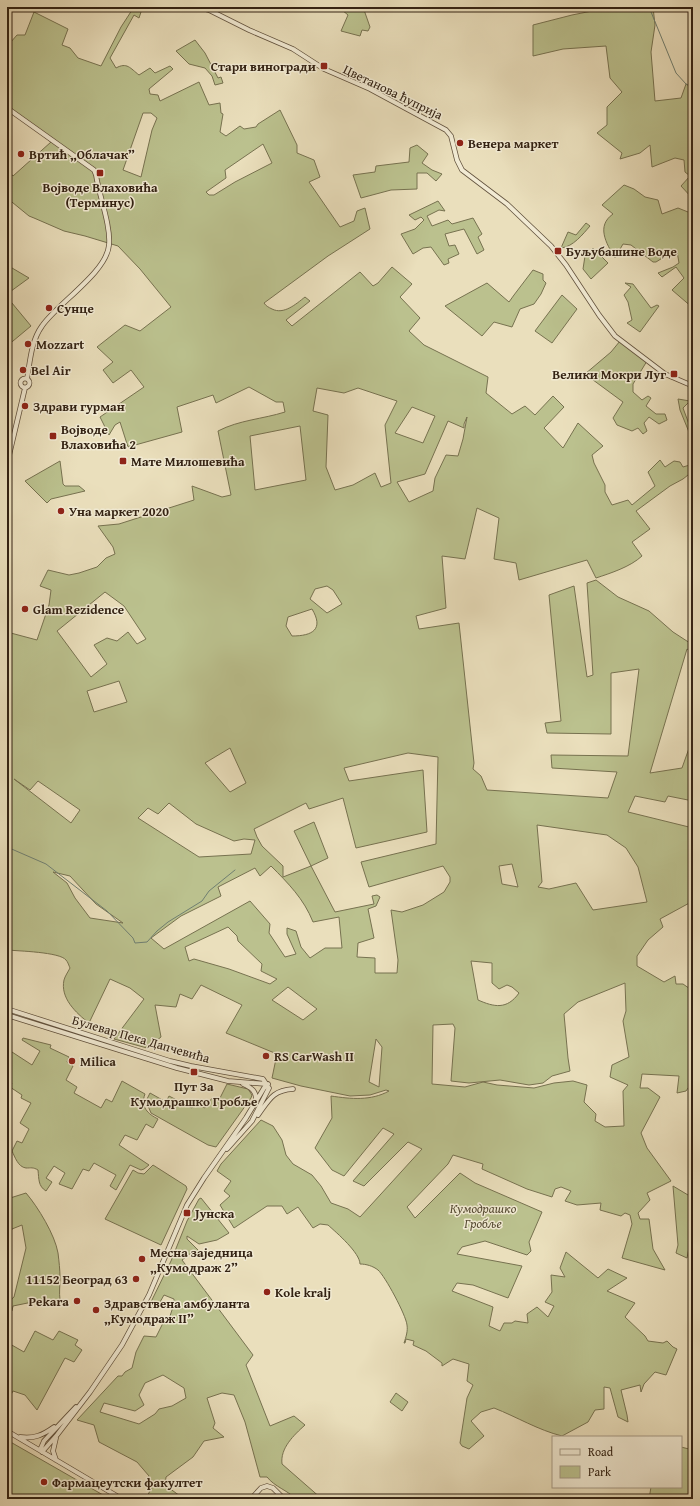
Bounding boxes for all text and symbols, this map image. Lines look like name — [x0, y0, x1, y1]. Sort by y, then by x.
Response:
place label: Стари виногради — [211, 57, 316, 76]
street label: Цветанова ћуприја — [340, 60, 447, 125]
marker: Стари виногради — [319, 61, 329, 71]
place label: Венера маркет — [468, 134, 558, 153]
marker: Венера маркет — [455, 138, 465, 148]
place label: Вртић „Облачак” — [29, 145, 135, 164]
marker: Вртић „Облачак” — [16, 149, 26, 159]
marker: Војводе Влаховића (Терминус) — [95, 168, 105, 178]
place label: Војводе Влаховића (Терминус) — [42, 178, 158, 212]
place label: Буљубашине Воде — [566, 242, 677, 261]
marker: Буљубашине Воде — [553, 246, 563, 256]
place label: Сунце — [57, 299, 94, 318]
marker: Сунце — [44, 303, 54, 313]
place label: Mozzart — [36, 335, 84, 354]
marker: Mozzart — [23, 339, 33, 349]
place label: Bel Air — [31, 361, 71, 380]
marker: Bel Air — [18, 365, 28, 375]
place label: Велики Мокри Луг — [552, 365, 666, 384]
marker: Велики Мокри Луг — [669, 369, 679, 379]
place label: Здрави гурман — [33, 397, 125, 416]
marker: Здрави гурман — [20, 401, 30, 411]
place label: Војводе Влаховића 2 — [61, 420, 136, 454]
marker: Војводе Влаховића 2 — [48, 431, 58, 441]
place label: Мате Милошевића — [131, 452, 245, 471]
marker: Мате Милошевића — [118, 456, 128, 466]
place label: Уна маркет 2020 — [69, 502, 169, 521]
marker: Уна маркет 2020 — [56, 506, 66, 516]
place label: Glam Rezidence — [33, 600, 124, 619]
marker: Glam Rezidence — [20, 604, 30, 614]
street label: Булевар Пека Дапчевића — [70, 1010, 213, 1068]
place label: RS CarWash II — [274, 1047, 354, 1066]
marker: RS CarWash II — [261, 1051, 271, 1061]
place label: Milica — [80, 1052, 116, 1071]
marker: Milica — [67, 1056, 77, 1066]
marker: Пут За Кумодрашко Гробље — [189, 1067, 199, 1077]
place label: Пут За Кумодрашко Гробље — [131, 1077, 257, 1111]
park label: Кумодрашко Гробље — [450, 1199, 517, 1233]
place label: Јунска — [193, 1204, 235, 1223]
marker: Јунска — [182, 1208, 192, 1218]
place label: Месна заједница „Кумодраж 2” — [150, 1243, 253, 1277]
marker: Месна заједница „Кумодраж 2” — [137, 1254, 147, 1264]
place label: 11152 Београд 63 — [26, 1270, 128, 1289]
marker: 11152 Београд 63 — [131, 1274, 141, 1284]
place label: Kole kralj — [275, 1283, 331, 1302]
marker: Kole kralj — [262, 1287, 272, 1297]
place label: Pekara — [28, 1292, 69, 1311]
place label: Здравствена амбуланта „Кумодраж II” — [104, 1294, 250, 1328]
marker: Pekara — [72, 1296, 82, 1306]
marker: Здравствена амбуланта „Кумодраж II” — [91, 1305, 101, 1315]
legend — [552, 1436, 682, 1488]
text: Road — [588, 1443, 614, 1460]
text: Park — [588, 1463, 612, 1480]
place label: Фармацеутски факултет — [52, 1473, 202, 1492]
marker: Фармацеутски факултет — [39, 1477, 49, 1487]

